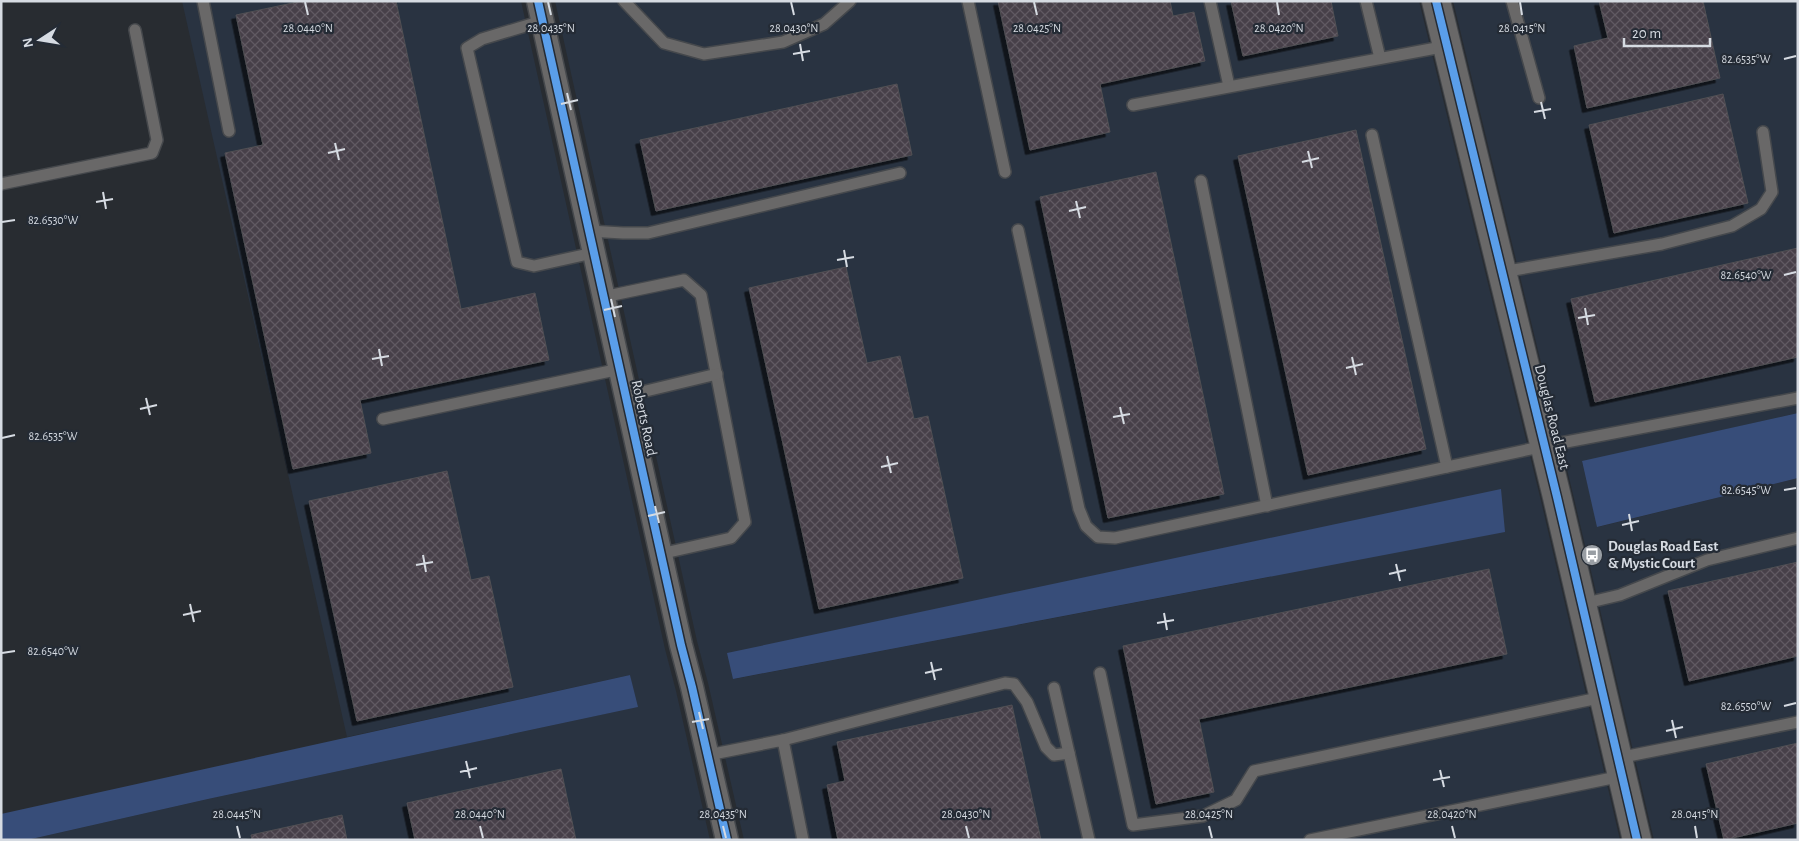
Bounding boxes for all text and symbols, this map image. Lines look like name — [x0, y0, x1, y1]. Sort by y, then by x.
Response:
north arrow — [15, 15, 65, 65]
scale bar — [1624, 15, 1710, 47]
text: 28.0440°N — [283, 22, 333, 34]
text: 28.0435°N — [527, 22, 575, 34]
text: 28.0430°N — [770, 22, 819, 34]
text: 28.0425°N — [1013, 22, 1061, 34]
text: 28.0420°N — [1254, 22, 1304, 34]
text: 28.0415°N — [1499, 22, 1545, 34]
text: 20 m — [1632, 26, 1661, 41]
text: N — [20, 36, 36, 49]
text: 82.6535°W — [1722, 53, 1771, 65]
text: 82.6530°W — [28, 214, 78, 226]
text: 82.6540°W — [1720, 269, 1772, 281]
street label: Douglas Road East — [1532, 363, 1572, 471]
street label: Roberts Road — [629, 379, 659, 458]
text: 82.6535°W — [29, 430, 78, 442]
text: 82.6545°W — [1721, 484, 1771, 496]
place label: Douglas Road East & Mystic Court — [1608, 539, 1718, 571]
bus stop icon: Douglas Road East & Mystic Court — [1580, 543, 1604, 567]
text: 82.6540°W — [27, 645, 79, 657]
text: 82.6550°W — [1721, 700, 1771, 712]
text: 28.0445°N — [213, 808, 261, 820]
text: 28.0440°N — [455, 808, 505, 820]
text: 28.0435°N — [699, 808, 747, 820]
text: 28.0430°N — [942, 808, 991, 820]
text: 28.0425°N — [1185, 808, 1233, 820]
text: 28.0420°N — [1427, 808, 1477, 820]
text: 28.0415°N — [1672, 808, 1718, 820]

